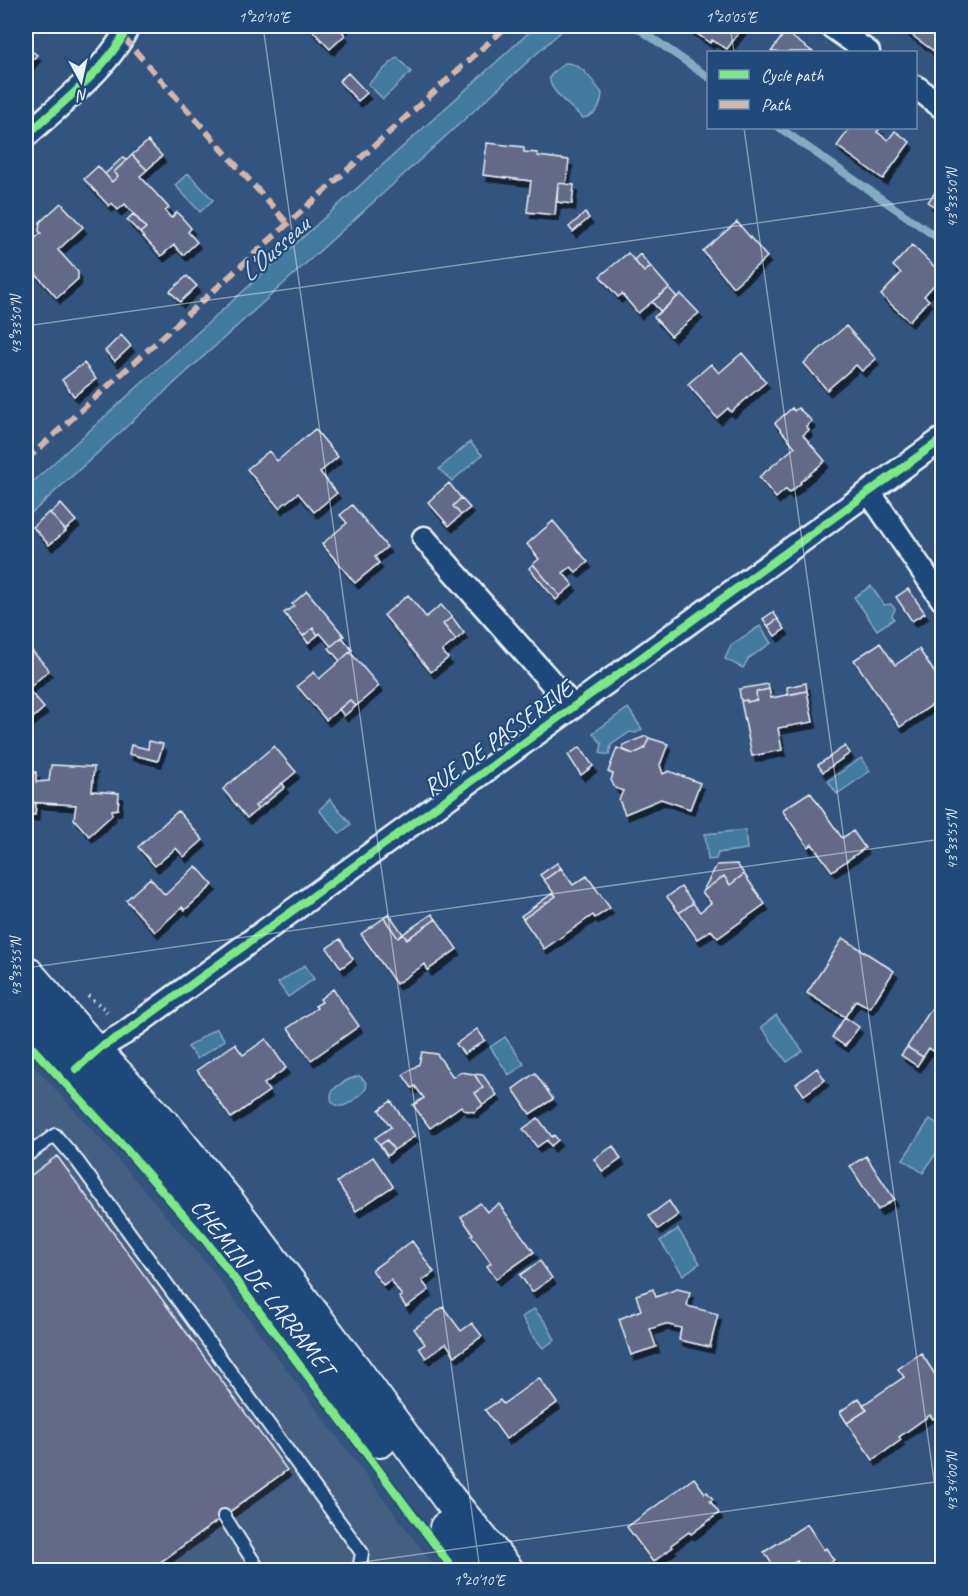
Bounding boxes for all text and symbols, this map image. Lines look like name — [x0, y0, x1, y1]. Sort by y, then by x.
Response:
text: 1°20'10"E — [238, 8, 292, 27]
text: 1°20'05"E — [705, 8, 759, 27]
north arrow — [51, 51, 111, 111]
legend — [707, 51, 917, 129]
text: Cycle path — [761, 64, 824, 86]
text: N — [74, 84, 89, 106]
text: Path — [761, 94, 791, 116]
text: 43°33'50"N — [943, 165, 962, 228]
water label: L'Ousseau — [232, 206, 319, 289]
text: 43°33'50"N — [7, 292, 26, 355]
street label: RUE DE PASSERIVE — [417, 672, 581, 802]
text: 43°33'55"N — [943, 807, 962, 870]
text: 43°33'55"N — [7, 934, 26, 997]
street label: CHEMIN DE LARRAMET — [184, 1192, 345, 1386]
text: 43°34'00"N — [943, 1449, 962, 1512]
text: 1°20'10"E — [453, 1571, 507, 1590]

